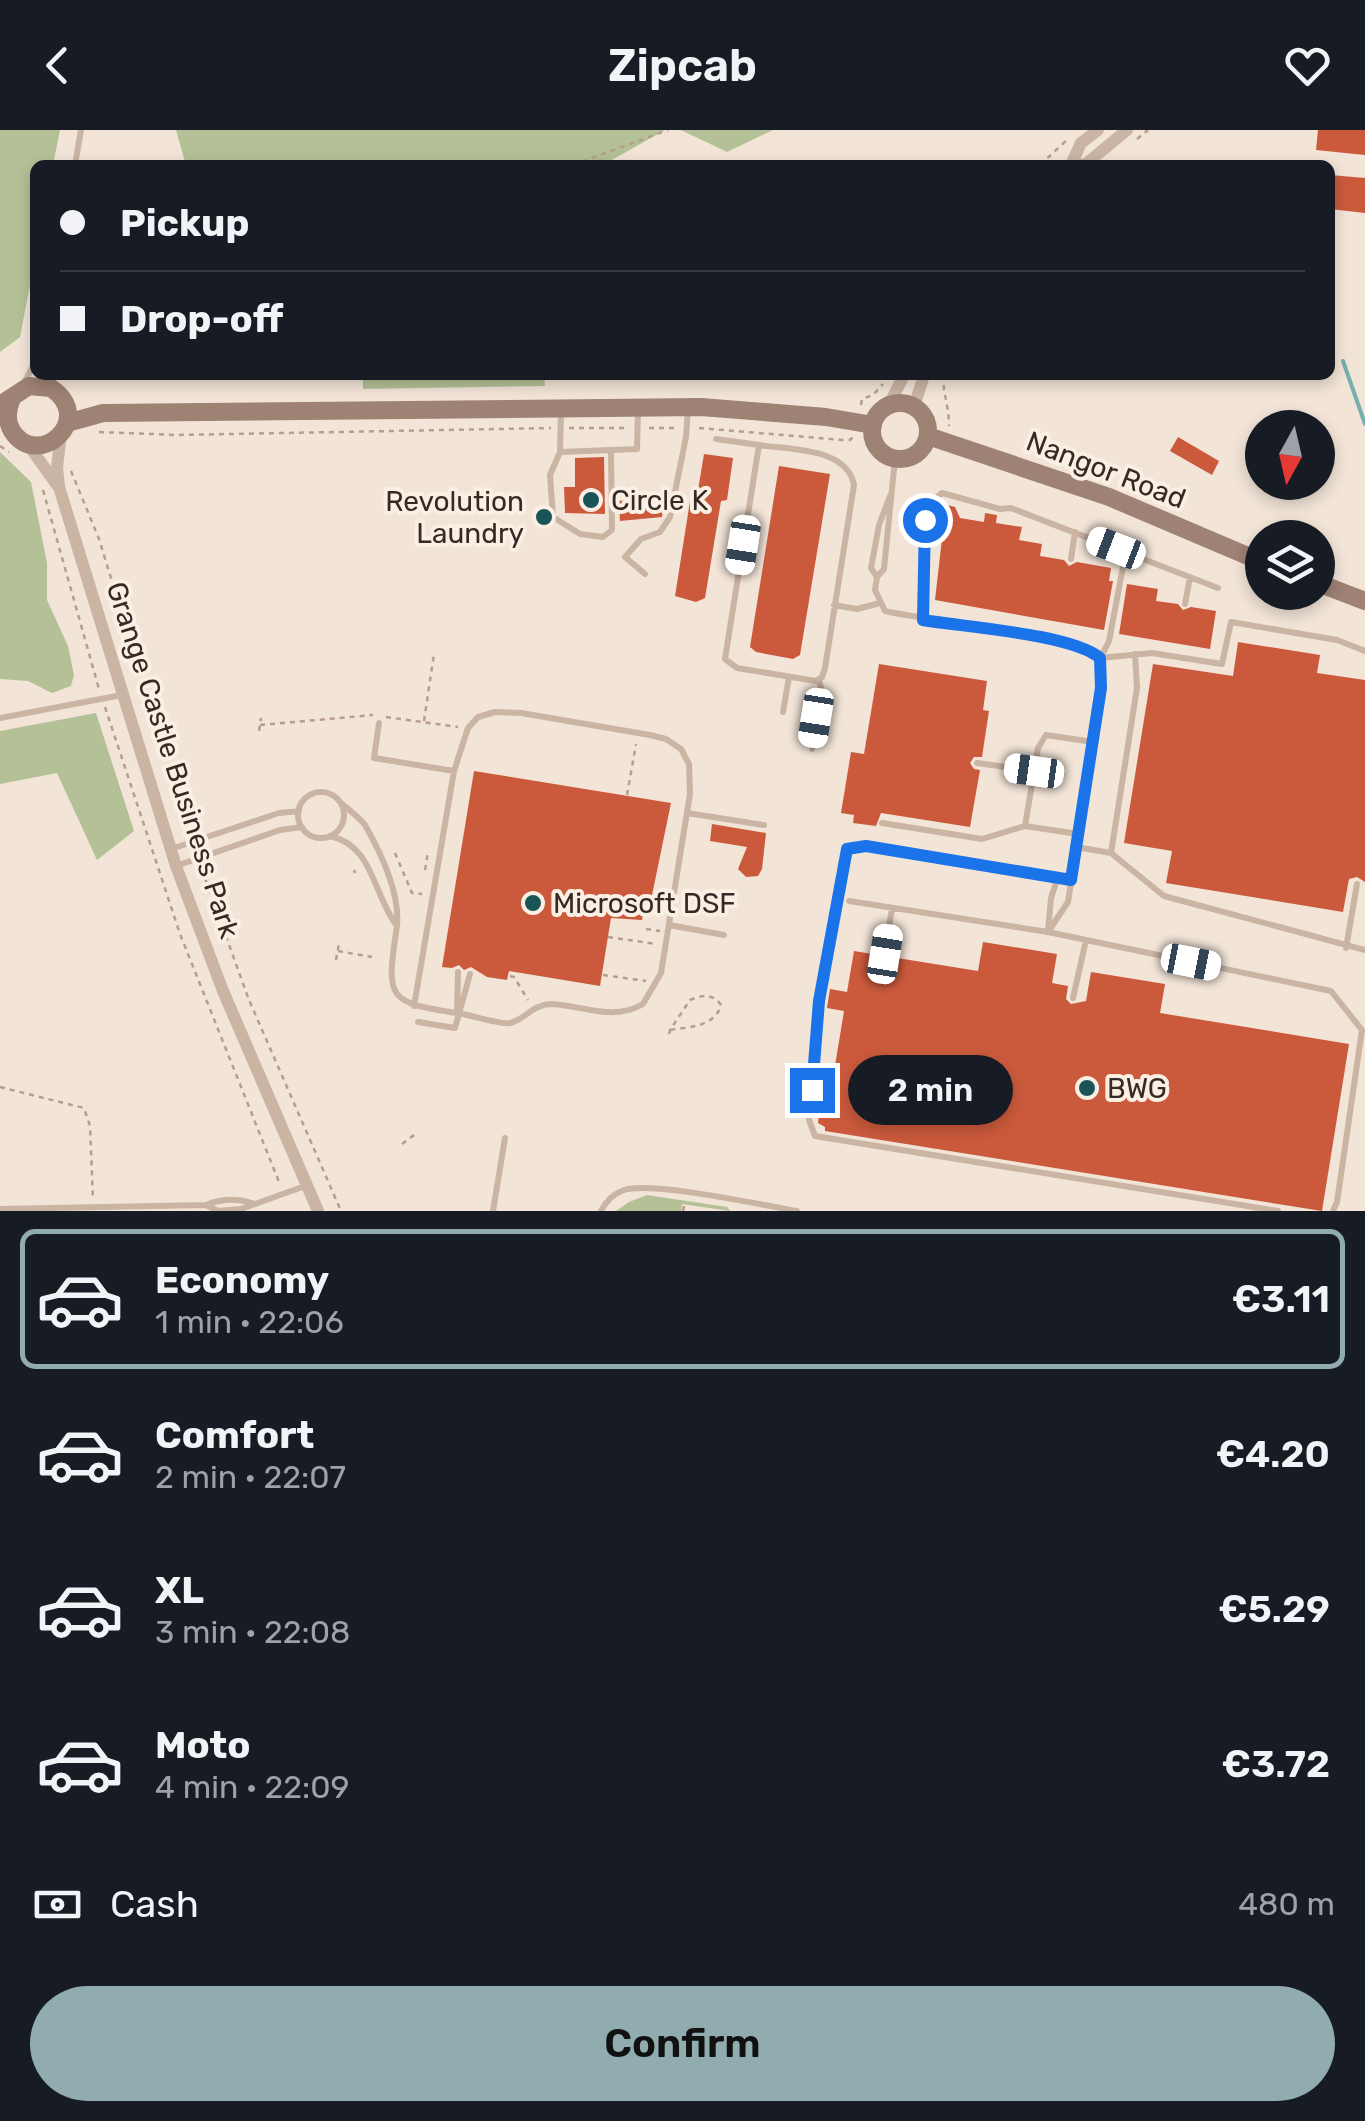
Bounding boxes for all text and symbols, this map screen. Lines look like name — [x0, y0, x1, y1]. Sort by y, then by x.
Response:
icon: back — [30, 38, 85, 93]
icon: heart — [1280, 38, 1335, 93]
text: Zipcab — [608, 39, 757, 92]
text: Pickup — [120, 200, 249, 246]
text: Drop-off — [120, 296, 283, 342]
north arrow — [1245, 410, 1335, 500]
map controls — [1245, 410, 1335, 610]
street label: Nangor Road — [1022, 425, 1190, 515]
place label: Circle K — [611, 484, 709, 517]
place label: Revolution Laundry — [385, 485, 524, 550]
marker: Circle K — [580, 489, 602, 511]
route start — [903, 498, 948, 543]
marker: Revolution Laundry — [533, 506, 555, 528]
car — [723, 513, 763, 577]
button: layers — [1245, 520, 1335, 610]
car — [1083, 523, 1149, 573]
street label: Grange Castle Business Park — [100, 578, 246, 943]
car — [796, 686, 836, 750]
car — [1002, 752, 1066, 790]
place label: Microsoft DSF — [553, 887, 736, 920]
marker: Microsoft DSF — [522, 892, 544, 914]
car — [865, 922, 905, 986]
car — [1159, 942, 1223, 982]
callout: 2 min — [847, 1055, 1012, 1125]
route end — [790, 1068, 835, 1113]
text: 2 min — [888, 1071, 973, 1109]
place label: BWG — [1107, 1072, 1167, 1105]
marker: BWG — [1076, 1077, 1098, 1099]
icon: car — [35, 1254, 125, 1344]
text: Economy — [155, 1257, 329, 1303]
text: €3.11 — [1232, 1276, 1330, 1322]
text: 1 min · 22:06 — [155, 1303, 344, 1341]
icon: car — [35, 1409, 125, 1499]
text: Comfort — [155, 1412, 314, 1458]
text: €4.20 — [1216, 1431, 1330, 1477]
text: 2 min · 22:07 — [155, 1458, 346, 1496]
icon: car — [35, 1564, 125, 1654]
text: XL — [155, 1567, 204, 1613]
text: €5.29 — [1218, 1586, 1330, 1632]
text: 3 min · 22:08 — [155, 1613, 350, 1651]
icon: car — [35, 1719, 125, 1809]
text: Moto — [155, 1722, 251, 1768]
text: €3.72 — [1221, 1741, 1330, 1787]
text: 4 min · 22:09 — [155, 1768, 350, 1806]
icon: cash — [30, 1877, 85, 1932]
text: Cash — [110, 1881, 199, 1927]
text: 480 m — [1238, 1885, 1335, 1923]
button: Confirm — [30, 1986, 1335, 2101]

